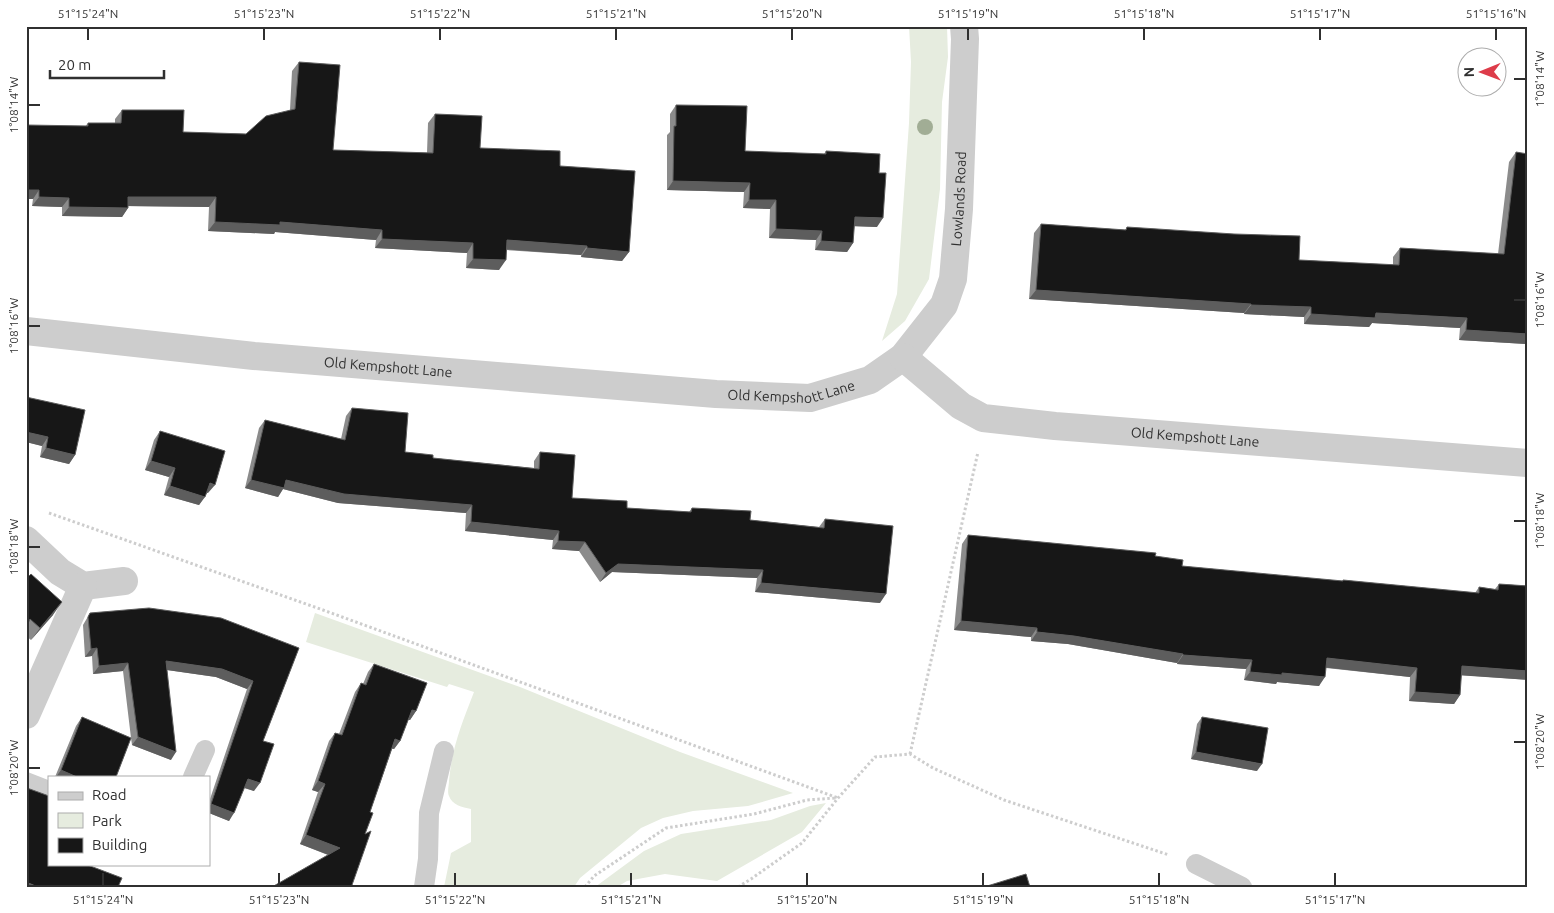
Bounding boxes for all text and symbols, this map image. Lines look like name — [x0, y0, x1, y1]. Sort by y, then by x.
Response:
text: 51°15'24"N — [58, 7, 118, 20]
text: 51°15'23"N — [234, 7, 294, 20]
text: 51°15'22"N — [410, 7, 470, 20]
text: 51°15'21"N — [586, 7, 646, 20]
text: 51°15'20"N — [762, 7, 822, 20]
text: 51°15'19"N — [938, 7, 998, 20]
text: 51°15'18"N — [1114, 7, 1174, 20]
text: 51°15'17"N — [1290, 7, 1350, 20]
text: 51°15'16"N — [1466, 7, 1526, 20]
scale bar — [50, 48, 164, 80]
north arrow — [1456, 48, 1506, 98]
text: 1°08'14"W — [1533, 51, 1546, 107]
text: 20 m — [58, 56, 91, 73]
text: N — [1461, 67, 1477, 78]
text: 1°08'14"W — [7, 77, 20, 133]
street label: Lowlands Road — [948, 151, 969, 247]
text: 1°08'16"W — [1533, 272, 1546, 328]
text: 1°08'16"W — [7, 298, 20, 354]
street label: Old Kempshott Lane — [323, 354, 453, 380]
street label: Old Kempshott Lane — [727, 377, 857, 406]
street label: Old Kempshott Lane — [1130, 424, 1260, 450]
text: 1°08'18"W — [1533, 493, 1546, 549]
text: 1°08'18"W — [7, 519, 20, 575]
text: 1°08'20"W — [1533, 714, 1546, 770]
text: 1°08'20"W — [7, 740, 20, 796]
legend — [48, 776, 210, 866]
text: Road — [92, 786, 127, 803]
text: Park — [92, 812, 122, 829]
text: Building — [92, 836, 147, 853]
text: 51°15'24"N — [73, 893, 133, 906]
text: 51°15'23"N — [249, 893, 309, 906]
text: 51°15'22"N — [425, 893, 485, 906]
text: 51°15'21"N — [601, 893, 661, 906]
text: 51°15'20"N — [777, 893, 837, 906]
text: 51°15'19"N — [953, 893, 1013, 906]
text: 51°15'18"N — [1129, 893, 1189, 906]
text: 51°15'17"N — [1305, 893, 1365, 906]

